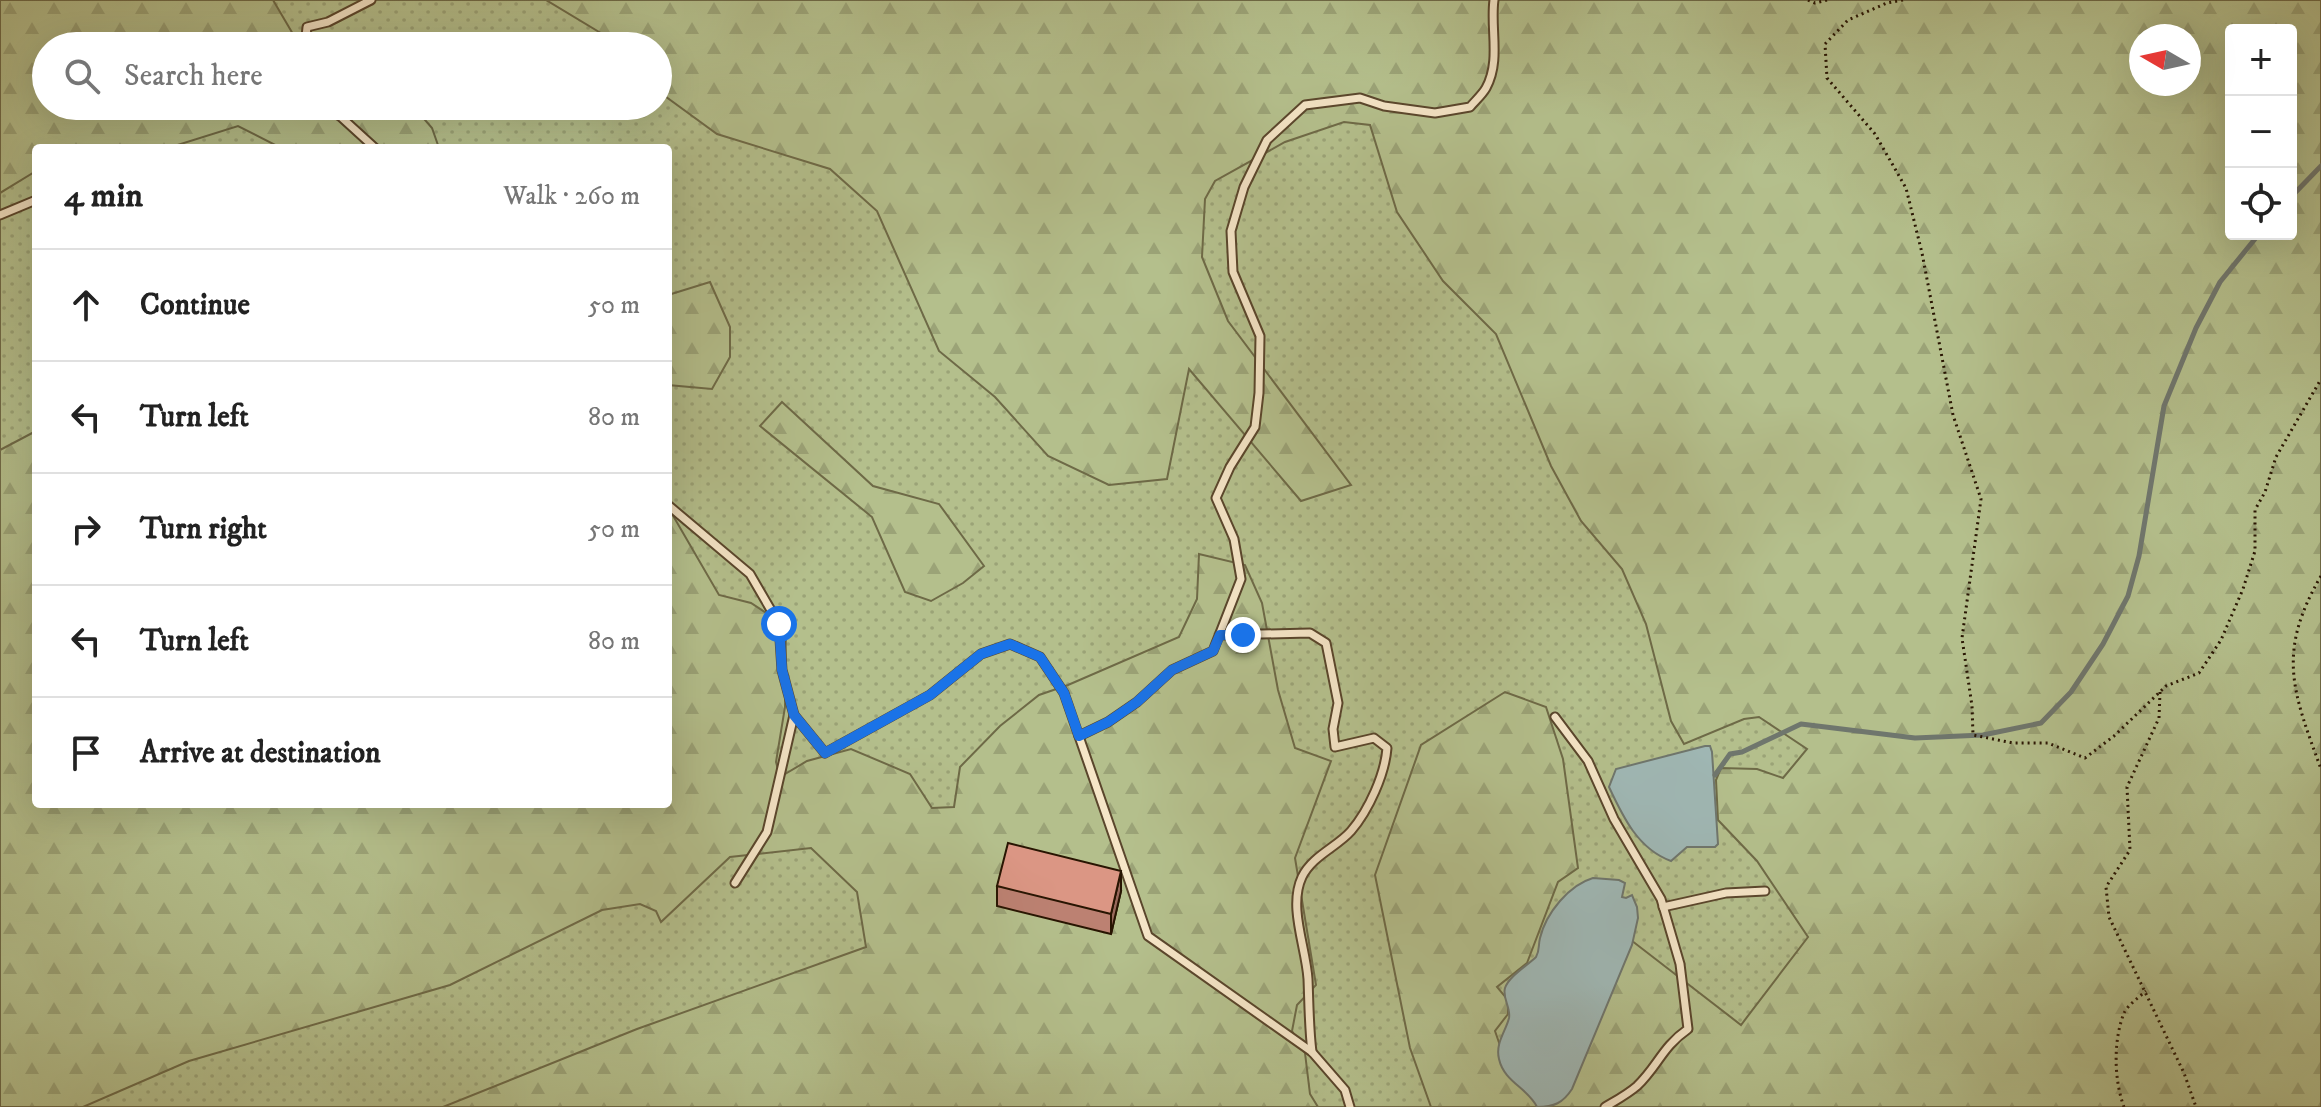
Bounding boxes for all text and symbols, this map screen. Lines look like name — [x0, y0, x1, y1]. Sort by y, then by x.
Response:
north arrow — [2129, 24, 2201, 96]
map controls — [2225, 24, 2297, 240]
button: + — [2225, 24, 2297, 96]
search box — [32, 32, 672, 120]
icon: search — [60, 54, 104, 98]
text: Search here — [124, 58, 263, 95]
button: − — [2225, 96, 2297, 168]
button: locate — [2225, 168, 2297, 240]
text: 4 min — [64, 175, 143, 217]
text: Walk · 260 m — [503, 180, 640, 213]
icon: ahead — [64, 283, 108, 327]
text: Continue — [140, 287, 250, 324]
text: 50 m — [588, 289, 640, 322]
icon: left — [64, 395, 108, 439]
text: Turn left — [140, 399, 249, 436]
text: 80 m — [588, 401, 640, 434]
icon: right — [64, 507, 108, 551]
text: Turn right — [140, 511, 267, 548]
text: 50 m — [588, 513, 640, 546]
route start — [761, 606, 797, 642]
route end — [1225, 617, 1261, 653]
icon: left — [64, 619, 108, 663]
text: Turn left — [140, 623, 249, 660]
text: 80 m — [588, 625, 640, 658]
icon: arrive — [64, 731, 108, 775]
text: Arrive at destination — [140, 735, 381, 772]

